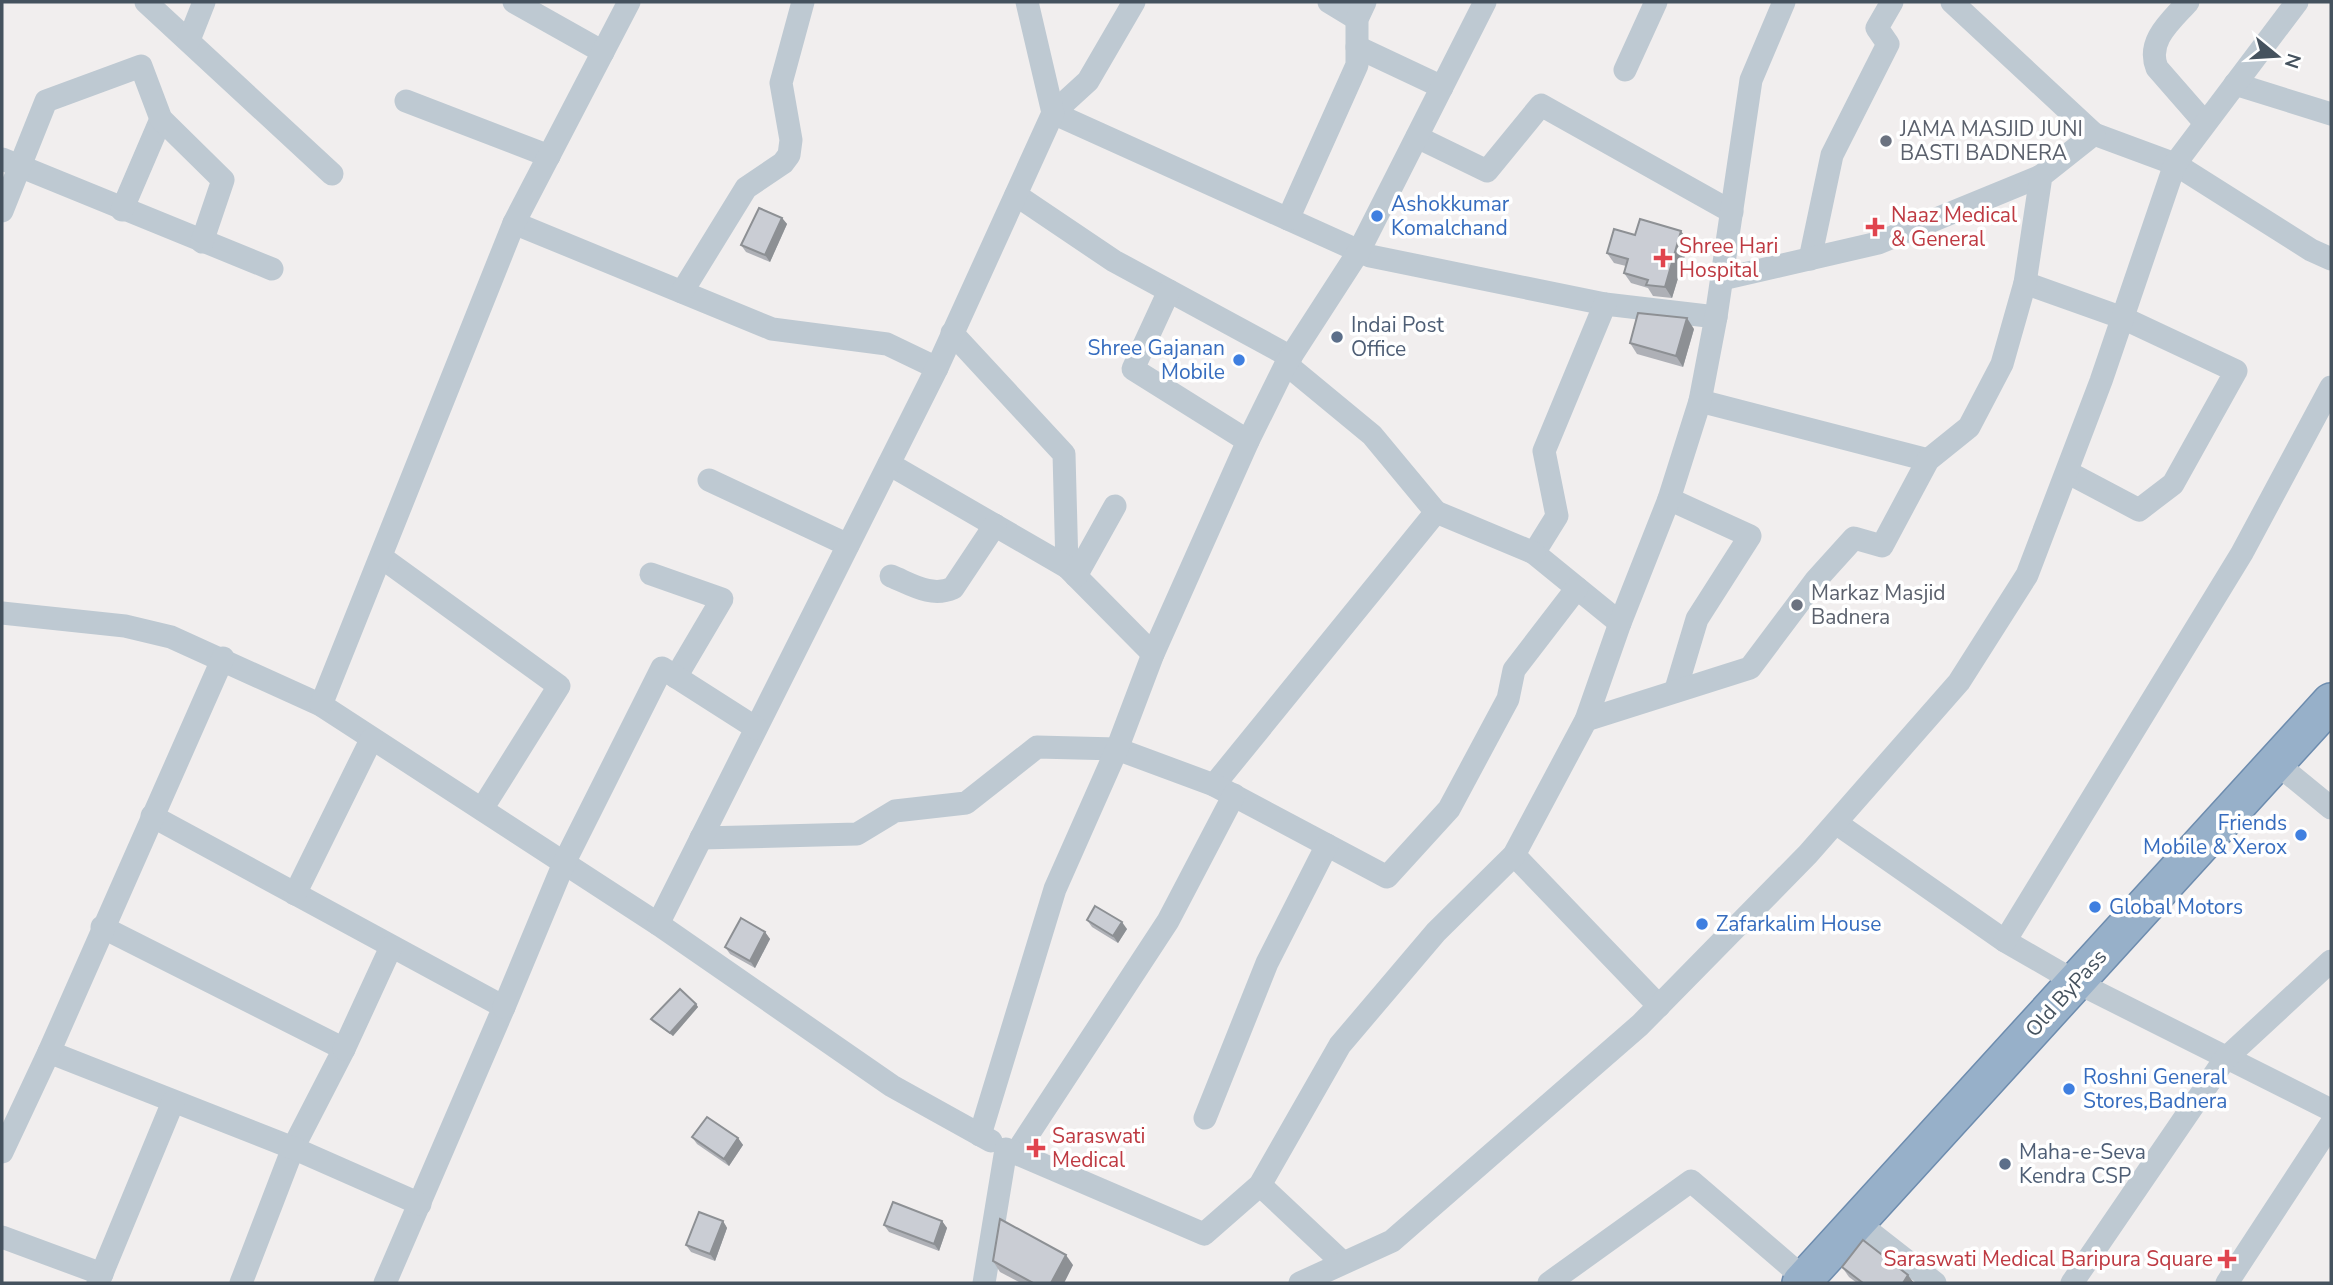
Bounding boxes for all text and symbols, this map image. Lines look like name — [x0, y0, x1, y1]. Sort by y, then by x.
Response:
north arrow — [2242, 21, 2312, 91]
text: N — [2278, 50, 2307, 72]
place label: JAMA MASJID JUNI BASTI BADNERA — [1899, 115, 2083, 167]
marker: JAMA MASJID JUNI BASTI BADNERA — [1878, 133, 1894, 149]
place label: Ashokkumar Komalchand — [1391, 190, 1510, 242]
place label: Naaz Medical & General — [1891, 201, 2018, 253]
marker: Ashokkumar Komalchand — [1369, 208, 1385, 224]
marker: Naaz Medical & General — [1865, 217, 1885, 237]
place label: Shree Hari Hospital — [1679, 232, 1778, 284]
marker: Shree Hari Hospital — [1653, 248, 1673, 268]
place label: Indai Post Office — [1351, 311, 1444, 363]
marker: Indai Post Office — [1329, 329, 1345, 345]
place label: Shree Gajanan Mobile — [1088, 334, 1225, 386]
marker: Shree Gajanan Mobile — [1231, 352, 1247, 368]
place label: Markaz Masjid Badnera — [1811, 579, 1946, 631]
marker: Markaz Masjid Badnera — [1789, 597, 1805, 613]
place label: Friends Mobile & Xerox — [2143, 809, 2287, 861]
marker: Friends Mobile & Xerox — [2293, 827, 2309, 843]
place label: Global Motors — [2109, 893, 2243, 921]
marker: Global Motors — [2087, 899, 2103, 915]
place label: Zafarkalim House — [1716, 910, 1882, 938]
marker: Zafarkalim House — [1694, 916, 1710, 932]
street label: Old ByPass — [2019, 943, 2113, 1043]
place label: Roshni General Stores,Badnera — [2083, 1063, 2228, 1115]
marker: Roshni General Stores,Badnera — [2061, 1081, 2077, 1097]
place label: Saraswati Medical — [1052, 1122, 1145, 1174]
marker: Saraswati Medical — [1026, 1138, 1046, 1158]
place label: Maha-e-Seva Kendra CSP — [2019, 1138, 2146, 1190]
marker: Maha-e-Seva Kendra CSP — [1997, 1156, 2013, 1172]
place label: Saraswati Medical Baripura Square — [1883, 1245, 2213, 1273]
marker: Saraswati Medical Baripura Square — [2219, 1251, 2235, 1267]

